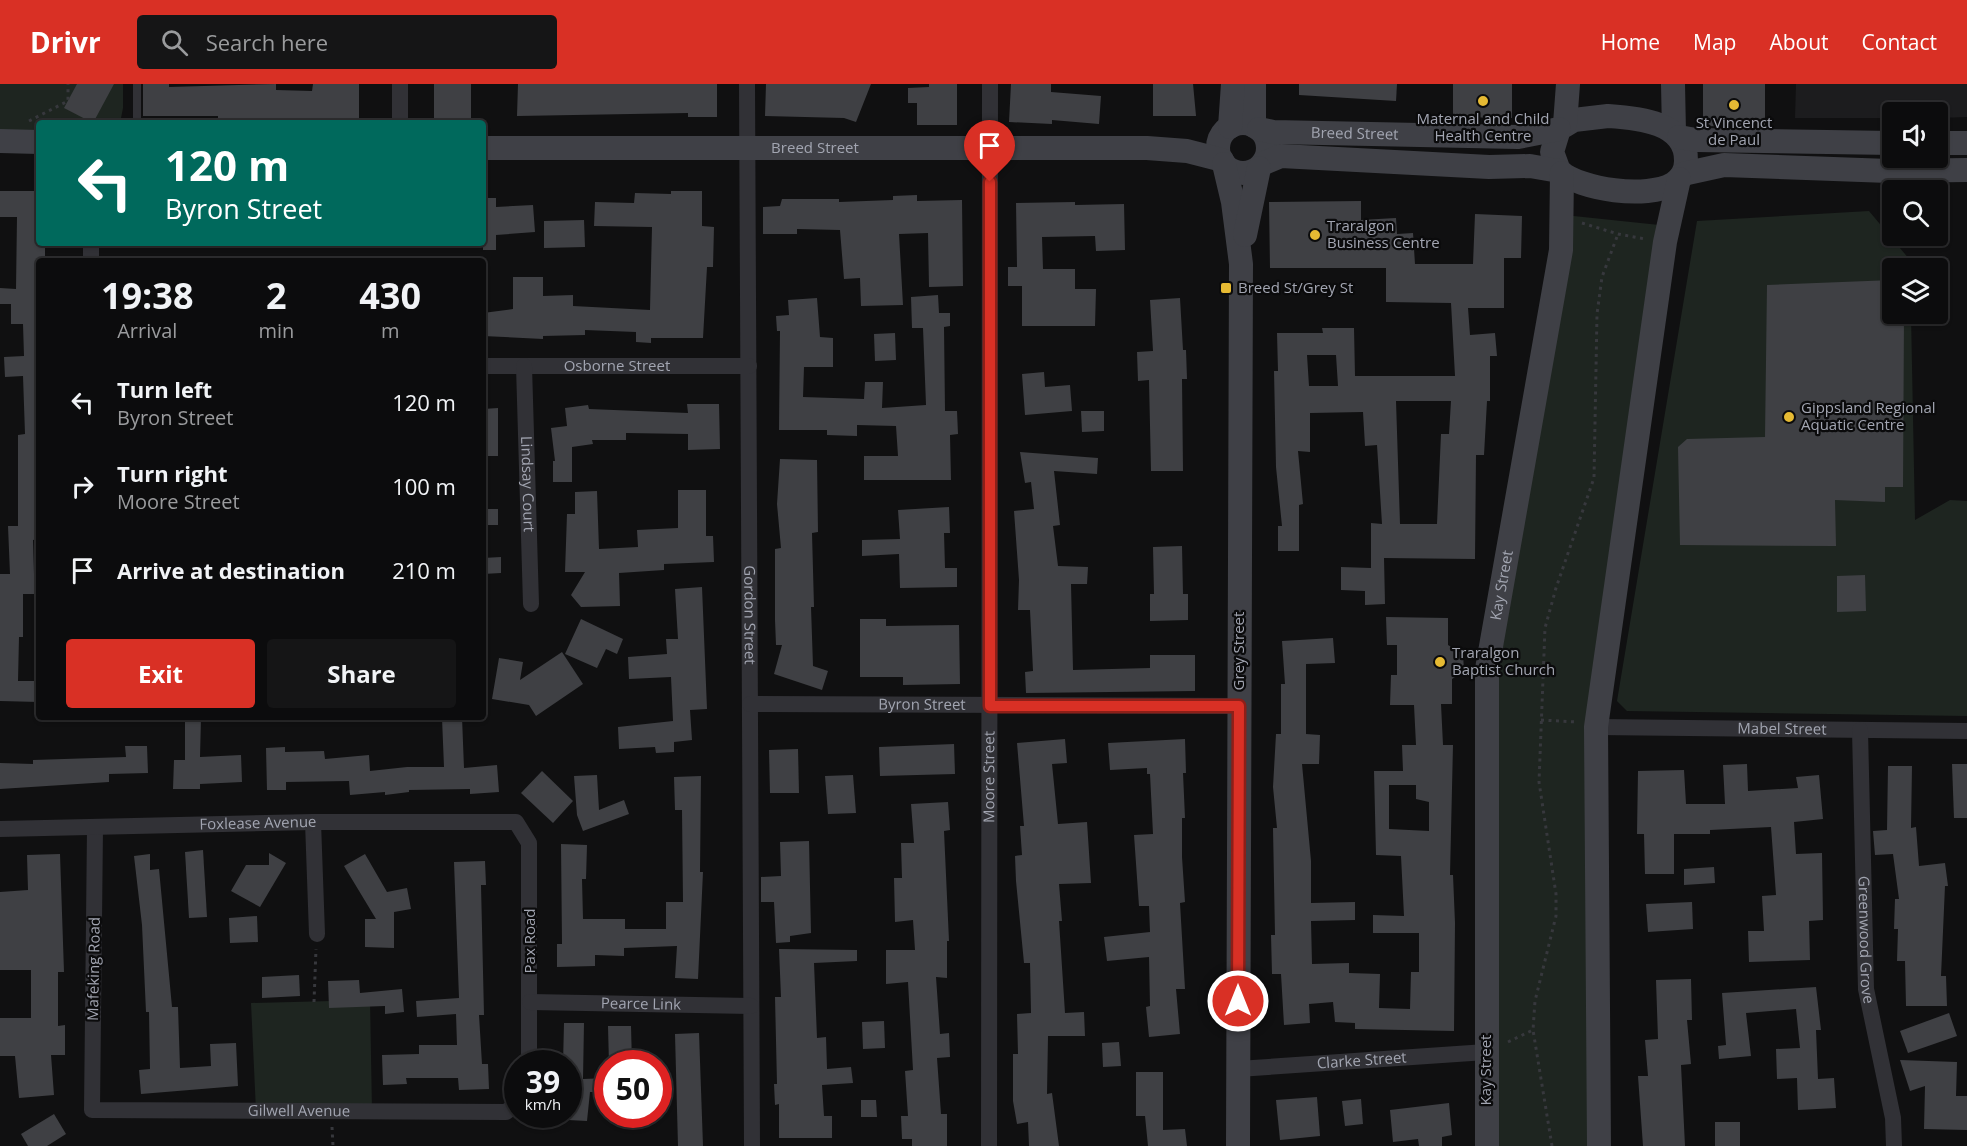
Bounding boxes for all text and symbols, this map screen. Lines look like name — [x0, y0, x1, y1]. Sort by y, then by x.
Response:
search box — [137, 15, 557, 69]
text: Drivr — [30, 23, 101, 61]
icon: search — [158, 26, 191, 59]
text: Search here — [206, 27, 328, 57]
text: Home — [1601, 28, 1660, 56]
text: Map — [1693, 28, 1736, 56]
text: About — [1769, 28, 1829, 56]
text: Contact — [1862, 28, 1937, 56]
marker: Maternal and Child Health Centre — [1476, 94, 1490, 108]
marker: St Vincenct de Paul — [1727, 98, 1741, 112]
map controls — [1882, 102, 1948, 324]
button: sound — [1882, 102, 1948, 168]
place label: Maternal and Child Health Centre — [1417, 108, 1549, 145]
place label: St Vincenct de Paul — [1696, 112, 1772, 149]
pin — [964, 120, 1015, 182]
street label: Breed Street — [1311, 122, 1399, 144]
icon: arrive — [973, 129, 1006, 162]
text: 120 m — [165, 136, 289, 193]
street label: Breed Street — [771, 137, 859, 157]
icon: left — [66, 144, 144, 222]
button: search — [1882, 180, 1948, 246]
text: Byron Street — [165, 190, 322, 227]
place label: Traralgon Business Centre — [1327, 215, 1440, 252]
marker: Traralgon Business Centre — [1308, 228, 1322, 242]
button: layers — [1882, 258, 1948, 324]
text: 19:38 — [101, 271, 194, 320]
text: 2 — [266, 271, 287, 320]
text: 430 — [359, 271, 421, 320]
place label: Breed St/Grey St — [1238, 277, 1353, 297]
marker: Breed St/Grey St — [1219, 281, 1233, 295]
text: Arrival — [117, 317, 177, 344]
text: min — [258, 317, 294, 344]
text: m — [381, 317, 399, 344]
street label: Osborne Street — [564, 355, 670, 375]
text: Turn left — [117, 374, 212, 404]
icon: left — [66, 386, 99, 419]
text: 120 m — [392, 387, 456, 417]
place label: Gippsland Regional Aquatic Centre — [1801, 397, 1936, 434]
text: Byron Street — [117, 404, 233, 431]
marker: Gippsland Regional Aquatic Centre — [1782, 410, 1796, 424]
street label: Lindsay Court — [517, 436, 540, 532]
text: Turn right — [117, 458, 228, 488]
icon: right — [66, 470, 99, 503]
text: 100 m — [392, 471, 456, 501]
text: Moore Street — [117, 488, 240, 515]
street label: Kay Street — [1485, 548, 1517, 622]
icon: arrive — [66, 554, 99, 587]
text: Arrive at destination — [117, 555, 345, 585]
text: 210 m — [392, 555, 456, 585]
street label: Gordon Street — [740, 565, 761, 665]
street label: Grey Street — [1228, 612, 1248, 690]
button: Exit — [66, 639, 255, 708]
button: Share — [267, 639, 456, 708]
place label: Traralgon Baptist Church — [1452, 642, 1555, 679]
marker: Traralgon Baptist Church — [1433, 655, 1447, 669]
street label: Byron Street — [878, 694, 966, 714]
street label: Mabel Street — [1737, 718, 1827, 738]
street label: Moore Street — [978, 731, 998, 823]
street label: Foxlease Avenue — [199, 811, 317, 834]
street label: Greenwood Grove — [1854, 876, 1880, 1005]
street label: Pax Road — [519, 909, 539, 973]
street label: Mafeking Road — [82, 917, 104, 1021]
position arrow — [1206, 969, 1270, 1033]
street label: Pearce Link — [601, 992, 681, 1014]
street label: Kay Street — [1475, 1035, 1495, 1105]
street label: Clarke Street — [1316, 1046, 1407, 1073]
speed limit sign: 50 — [594, 1050, 672, 1128]
text: 39 — [526, 1061, 560, 1102]
text: km/h — [525, 1094, 561, 1114]
street label: Gilwell Avenue — [248, 1100, 350, 1120]

